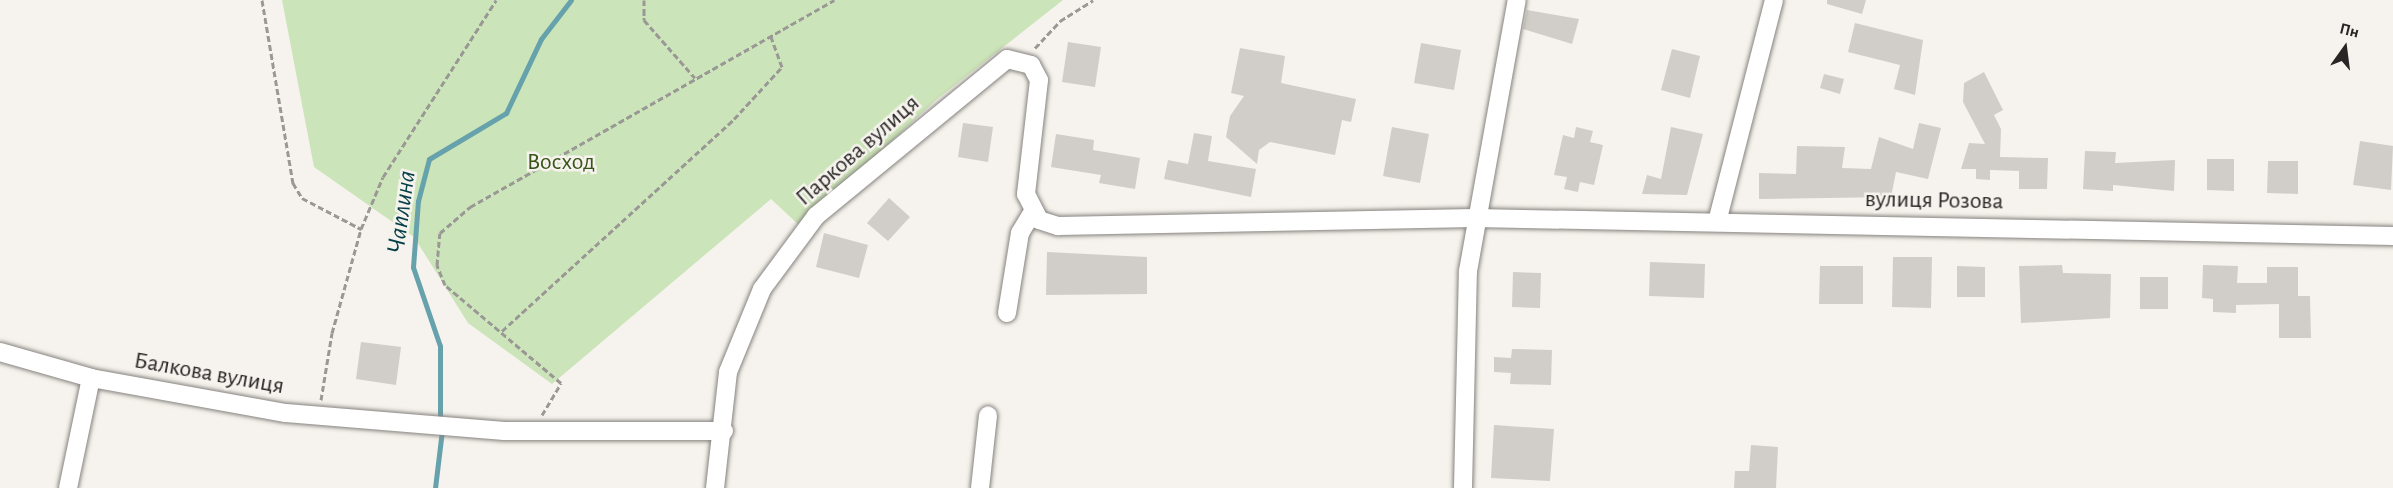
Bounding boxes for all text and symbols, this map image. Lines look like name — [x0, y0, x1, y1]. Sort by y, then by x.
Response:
north arrow — [2315, 18, 2375, 78]
text: Пн — [2338, 20, 2361, 41]
street label: Паркова вулиця — [790, 89, 926, 213]
park label: Восход — [527, 149, 595, 177]
water label: Чаплина — [381, 168, 423, 256]
street label: вулиця Розова — [1864, 185, 2004, 217]
street label: Балкова вулиця — [132, 347, 286, 401]

